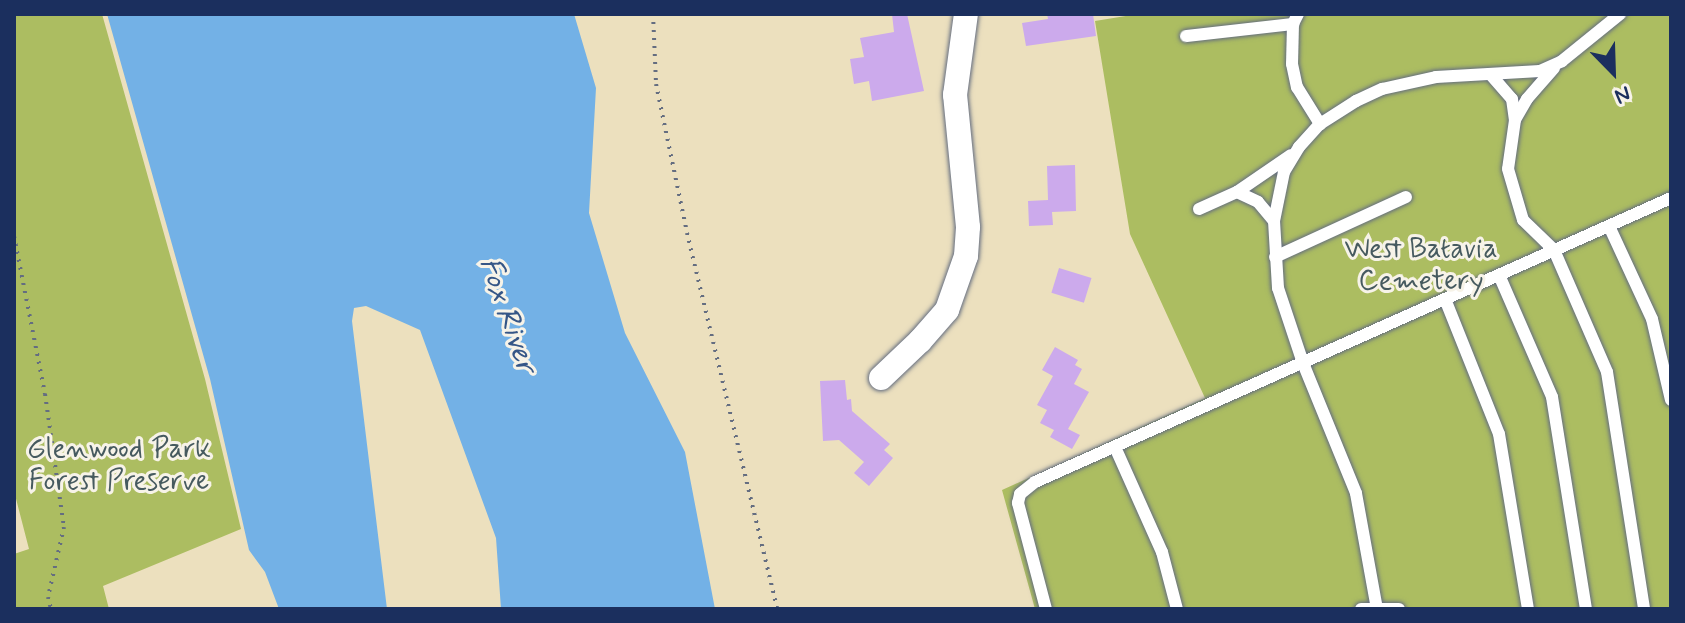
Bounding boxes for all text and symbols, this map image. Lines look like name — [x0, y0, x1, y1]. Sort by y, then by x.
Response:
north arrow — [1573, 32, 1653, 112]
text: N — [1610, 78, 1635, 110]
park label: West Batavia Cemetery — [1344, 233, 1498, 299]
water label: Fox River — [471, 253, 543, 377]
park label: Glenwood Park Forest Preserve — [29, 433, 209, 499]

